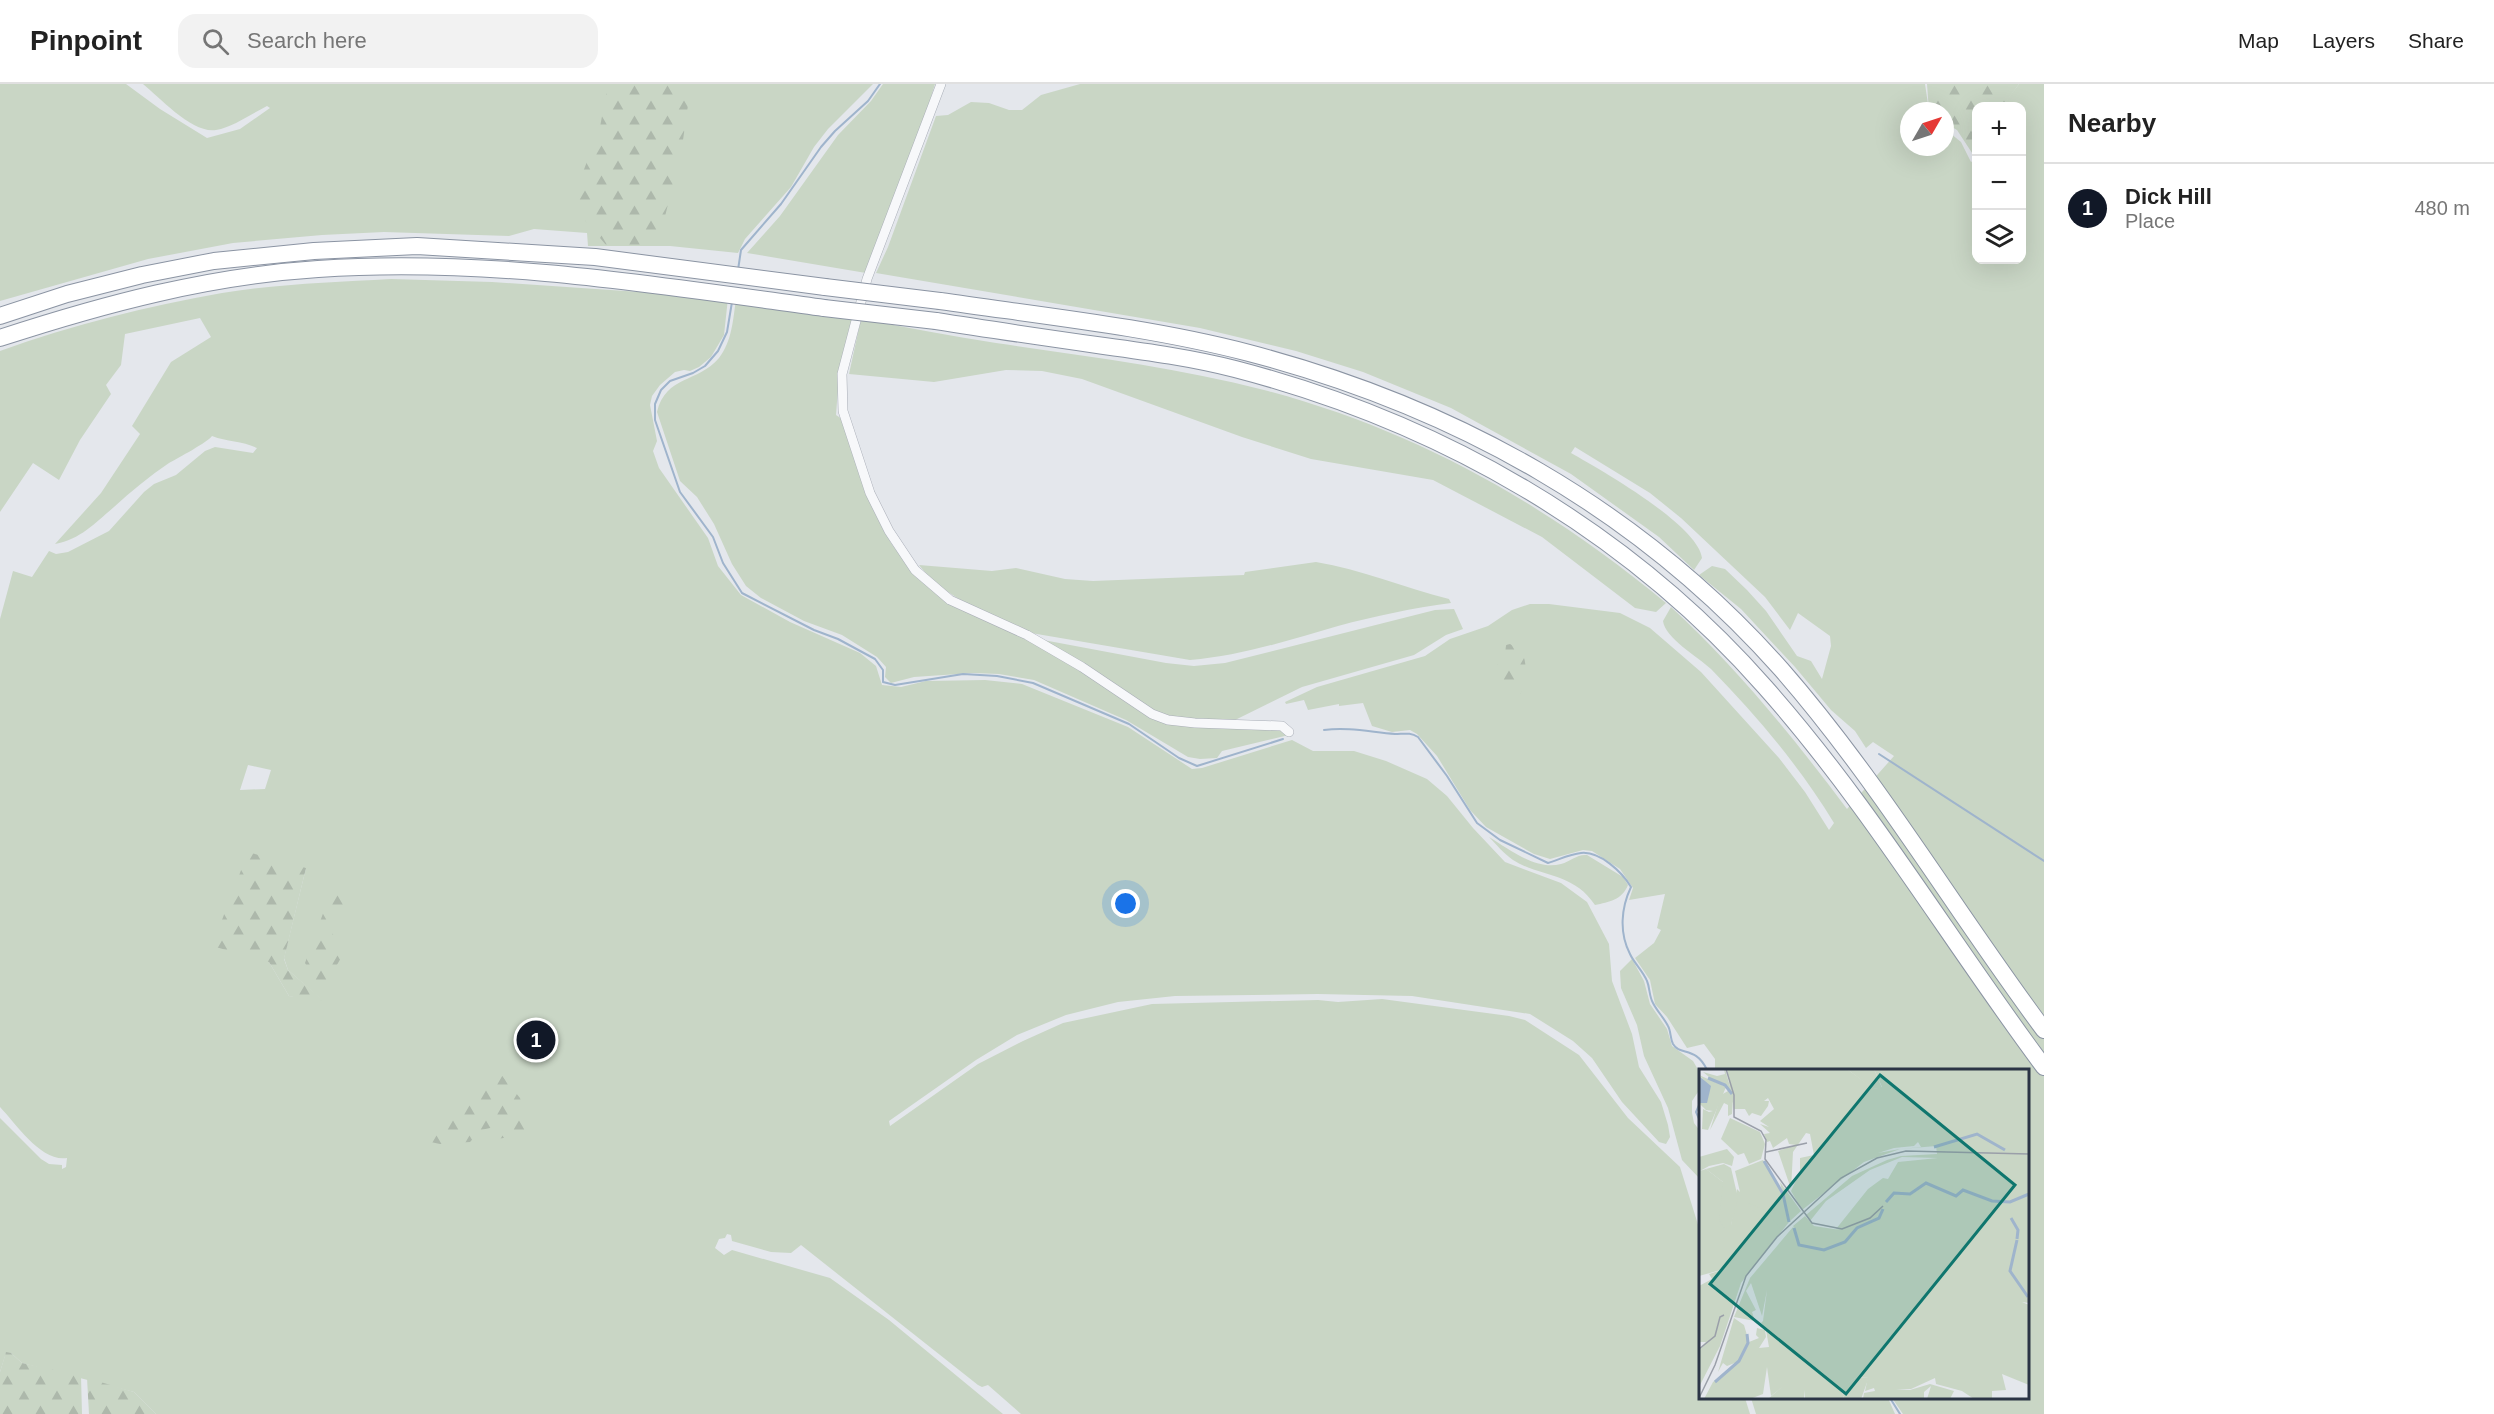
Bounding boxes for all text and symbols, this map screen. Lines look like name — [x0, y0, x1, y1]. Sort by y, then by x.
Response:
search box — [178, 14, 598, 68]
text: Pinpoint — [30, 25, 142, 56]
icon: search — [199, 25, 232, 58]
text: Search here — [247, 28, 367, 53]
text: Map — [2238, 29, 2279, 52]
text: Layers — [2312, 29, 2375, 52]
text: Share — [2408, 29, 2464, 52]
north arrow — [1900, 102, 1954, 156]
map controls — [1972, 102, 2026, 264]
button: + — [1972, 102, 2026, 156]
text: Nearby — [2068, 108, 2156, 138]
button: − — [1972, 156, 2026, 210]
text: Dick Hill — [2125, 184, 2212, 209]
text: 1 — [2082, 197, 2093, 219]
text: 480 m — [2414, 197, 2470, 219]
button: layers — [1972, 210, 2026, 264]
text: Place — [2125, 210, 2175, 232]
your location — [1111, 889, 1140, 918]
pin: 1 — [516, 1018, 556, 1062]
inset map — [1699, 1069, 2029, 1399]

